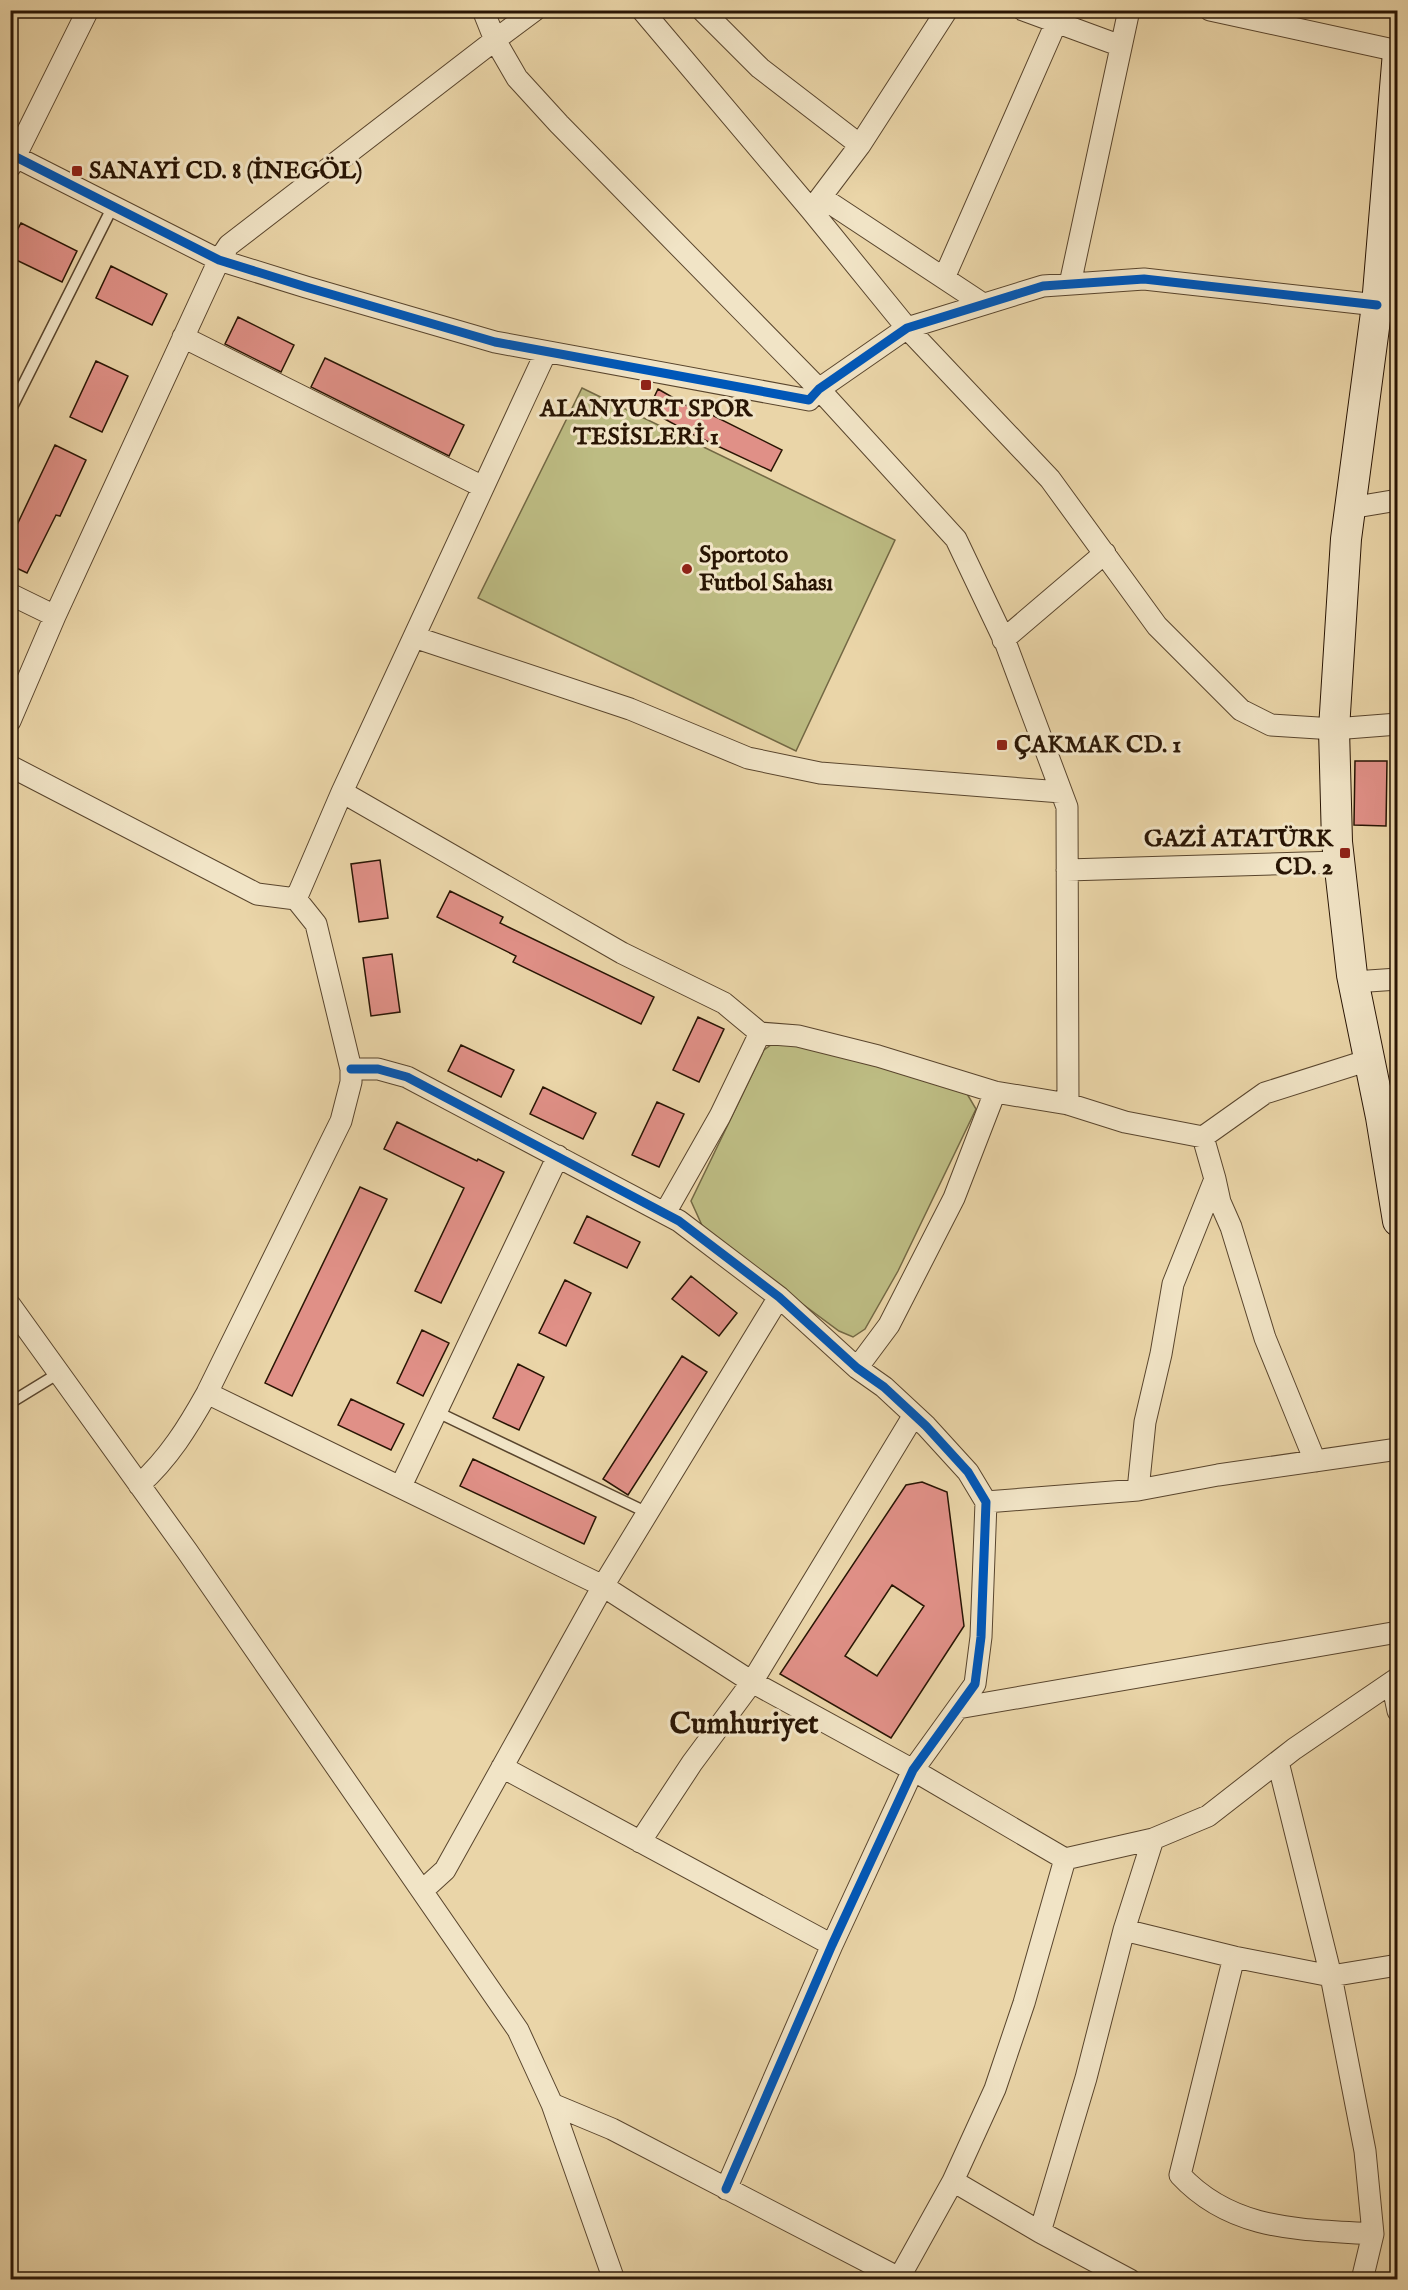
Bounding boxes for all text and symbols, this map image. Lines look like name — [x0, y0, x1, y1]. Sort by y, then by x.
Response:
place label: SANAYİ CD. 8 (İNEGÖL) — [89, 156, 362, 187]
marker: SANAYİ CD. 8 (İNEGÖL) — [70, 164, 84, 178]
marker: ALANYURT SPOR TESİSLERİ 1 — [639, 378, 653, 392]
place label: ALANYURT SPOR TESİSLERİ 1 — [539, 394, 754, 453]
place label: Sportoto Futbol Sahası — [699, 540, 834, 599]
marker: Sportoto Futbol Sahası — [680, 562, 694, 576]
place label: ÇAKMAK CD. 1 — [1014, 730, 1181, 761]
marker: ÇAKMAK CD. 1 — [995, 738, 1009, 752]
place label: GAZİ ATATÜRK CD. 2 — [1144, 824, 1335, 883]
marker: GAZİ ATATÜRK CD. 2 — [1338, 846, 1352, 860]
district label: Cumhuriyet — [670, 1706, 819, 1744]

